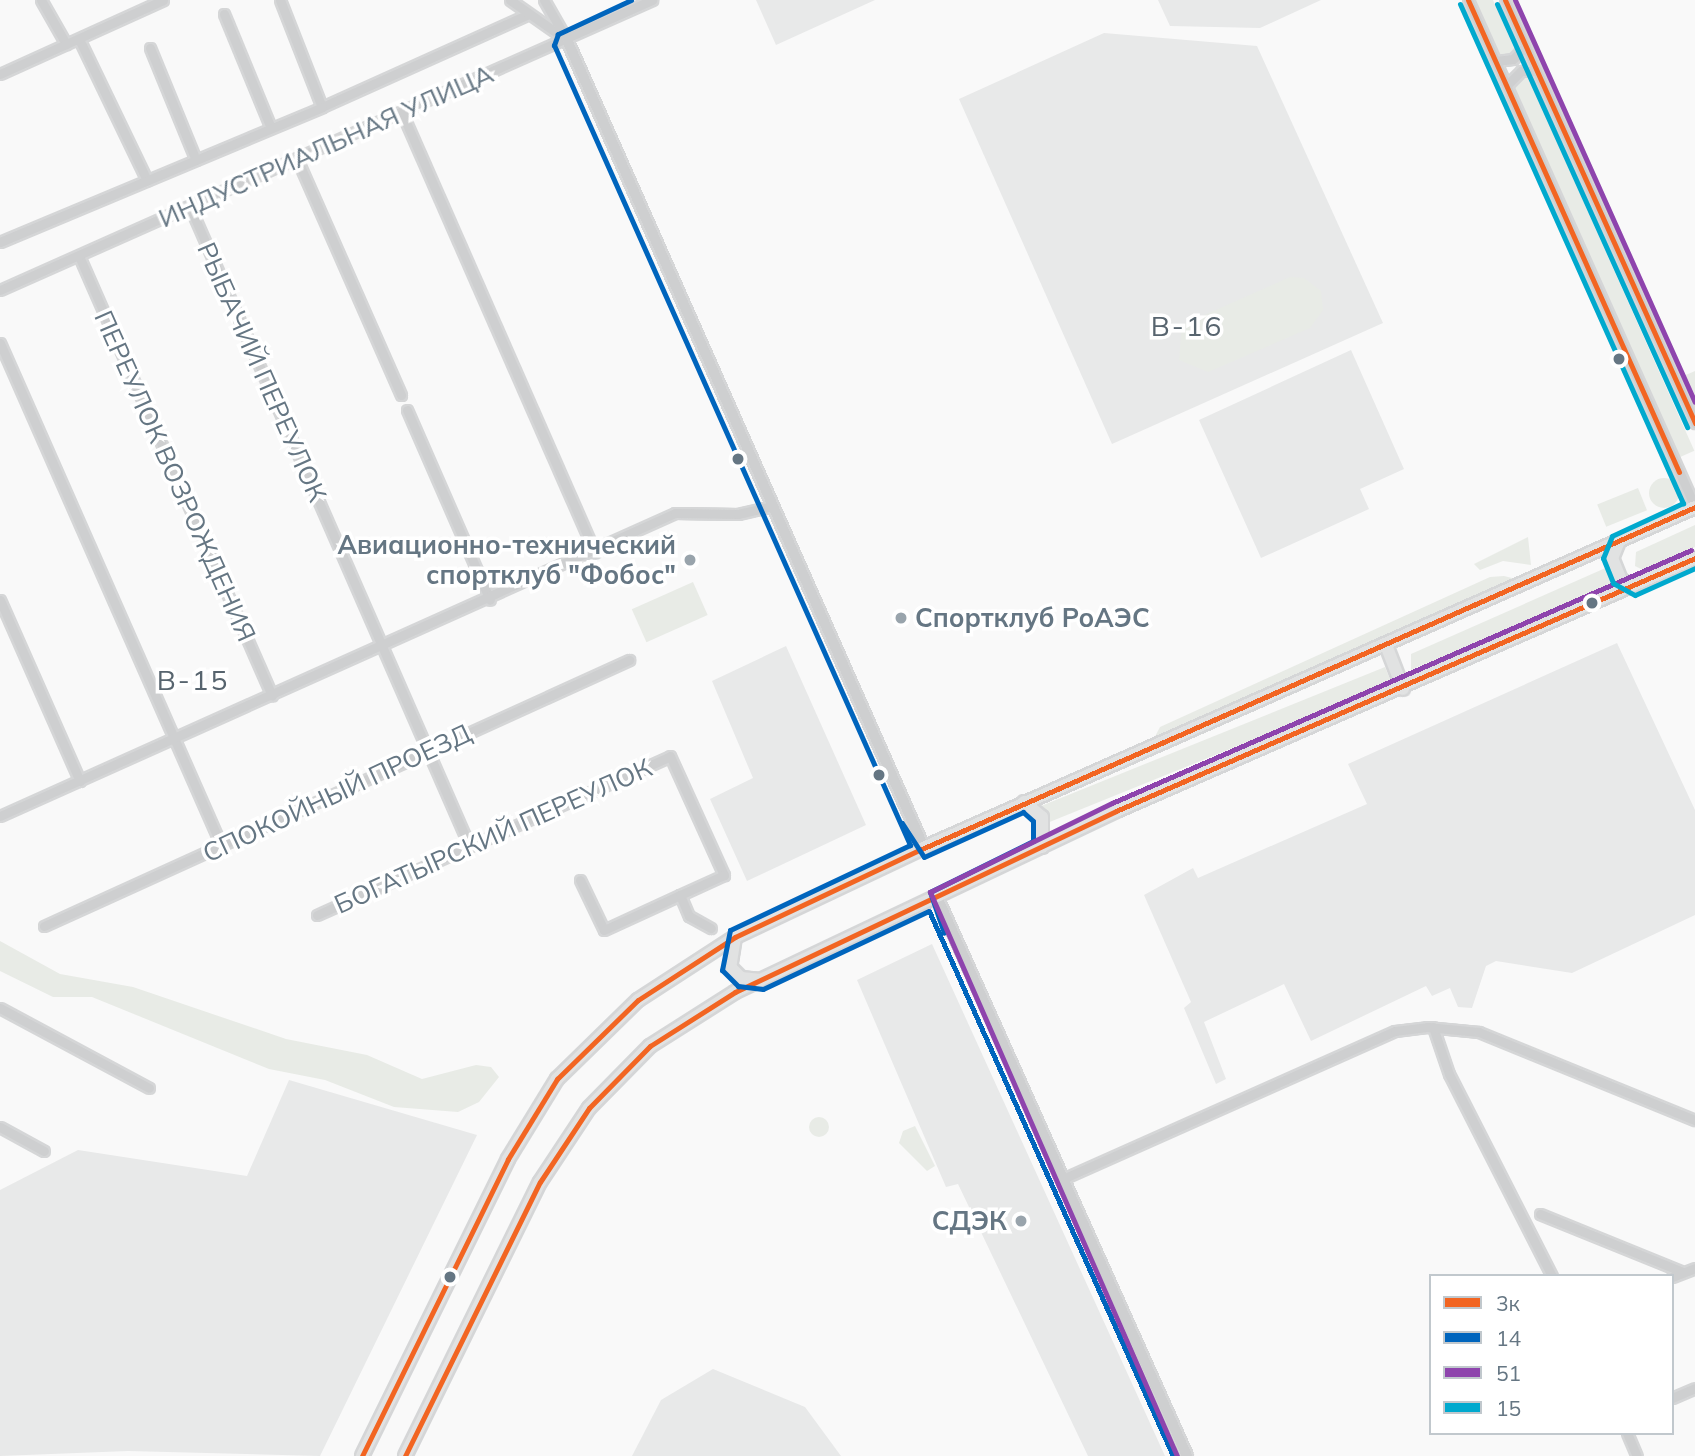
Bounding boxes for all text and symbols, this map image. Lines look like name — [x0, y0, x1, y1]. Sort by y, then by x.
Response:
street label: ИНДУСТРИАЛЬНАЯ УЛИЦА — [154, 58, 498, 234]
street label: РЫБАЧИЙ ПЕРЕУЛОК — [191, 237, 333, 507]
street label: ПЕРЕУЛОК ВОЗРОЖДЕНИЯ — [88, 306, 262, 646]
district label: В-16 — [1151, 309, 1223, 343]
unlabelled marker — [1612, 352, 1626, 366]
unlabelled marker — [731, 452, 745, 466]
place label: Авиационно-технический спортклуб "Фобос" — [337, 529, 676, 590]
marker: Авиационно-технический спортклуб "Фобос" — [682, 552, 698, 568]
unlabelled marker — [1585, 596, 1599, 610]
place label: Спортклуб РоАЭС — [915, 602, 1150, 634]
marker: Спортклуб РоАЭС — [893, 610, 909, 626]
district label: В-15 — [157, 663, 229, 697]
street label: СПОКОЙНЫЙ ПРОЕЗД — [198, 717, 476, 869]
street label: БОГАТЫРСКИЙ ПЕРЕУЛОК — [330, 752, 656, 920]
unlabelled marker — [872, 768, 886, 782]
place label: СДЭК — [932, 1205, 1007, 1237]
marker: СДЭК — [1013, 1213, 1029, 1229]
unlabelled marker — [443, 1270, 457, 1284]
legend — [1429, 1274, 1674, 1435]
text: 3к — [1496, 1290, 1520, 1316]
text: 14 — [1496, 1325, 1521, 1351]
text: 51 — [1496, 1360, 1521, 1386]
text: 15 — [1496, 1395, 1521, 1421]

